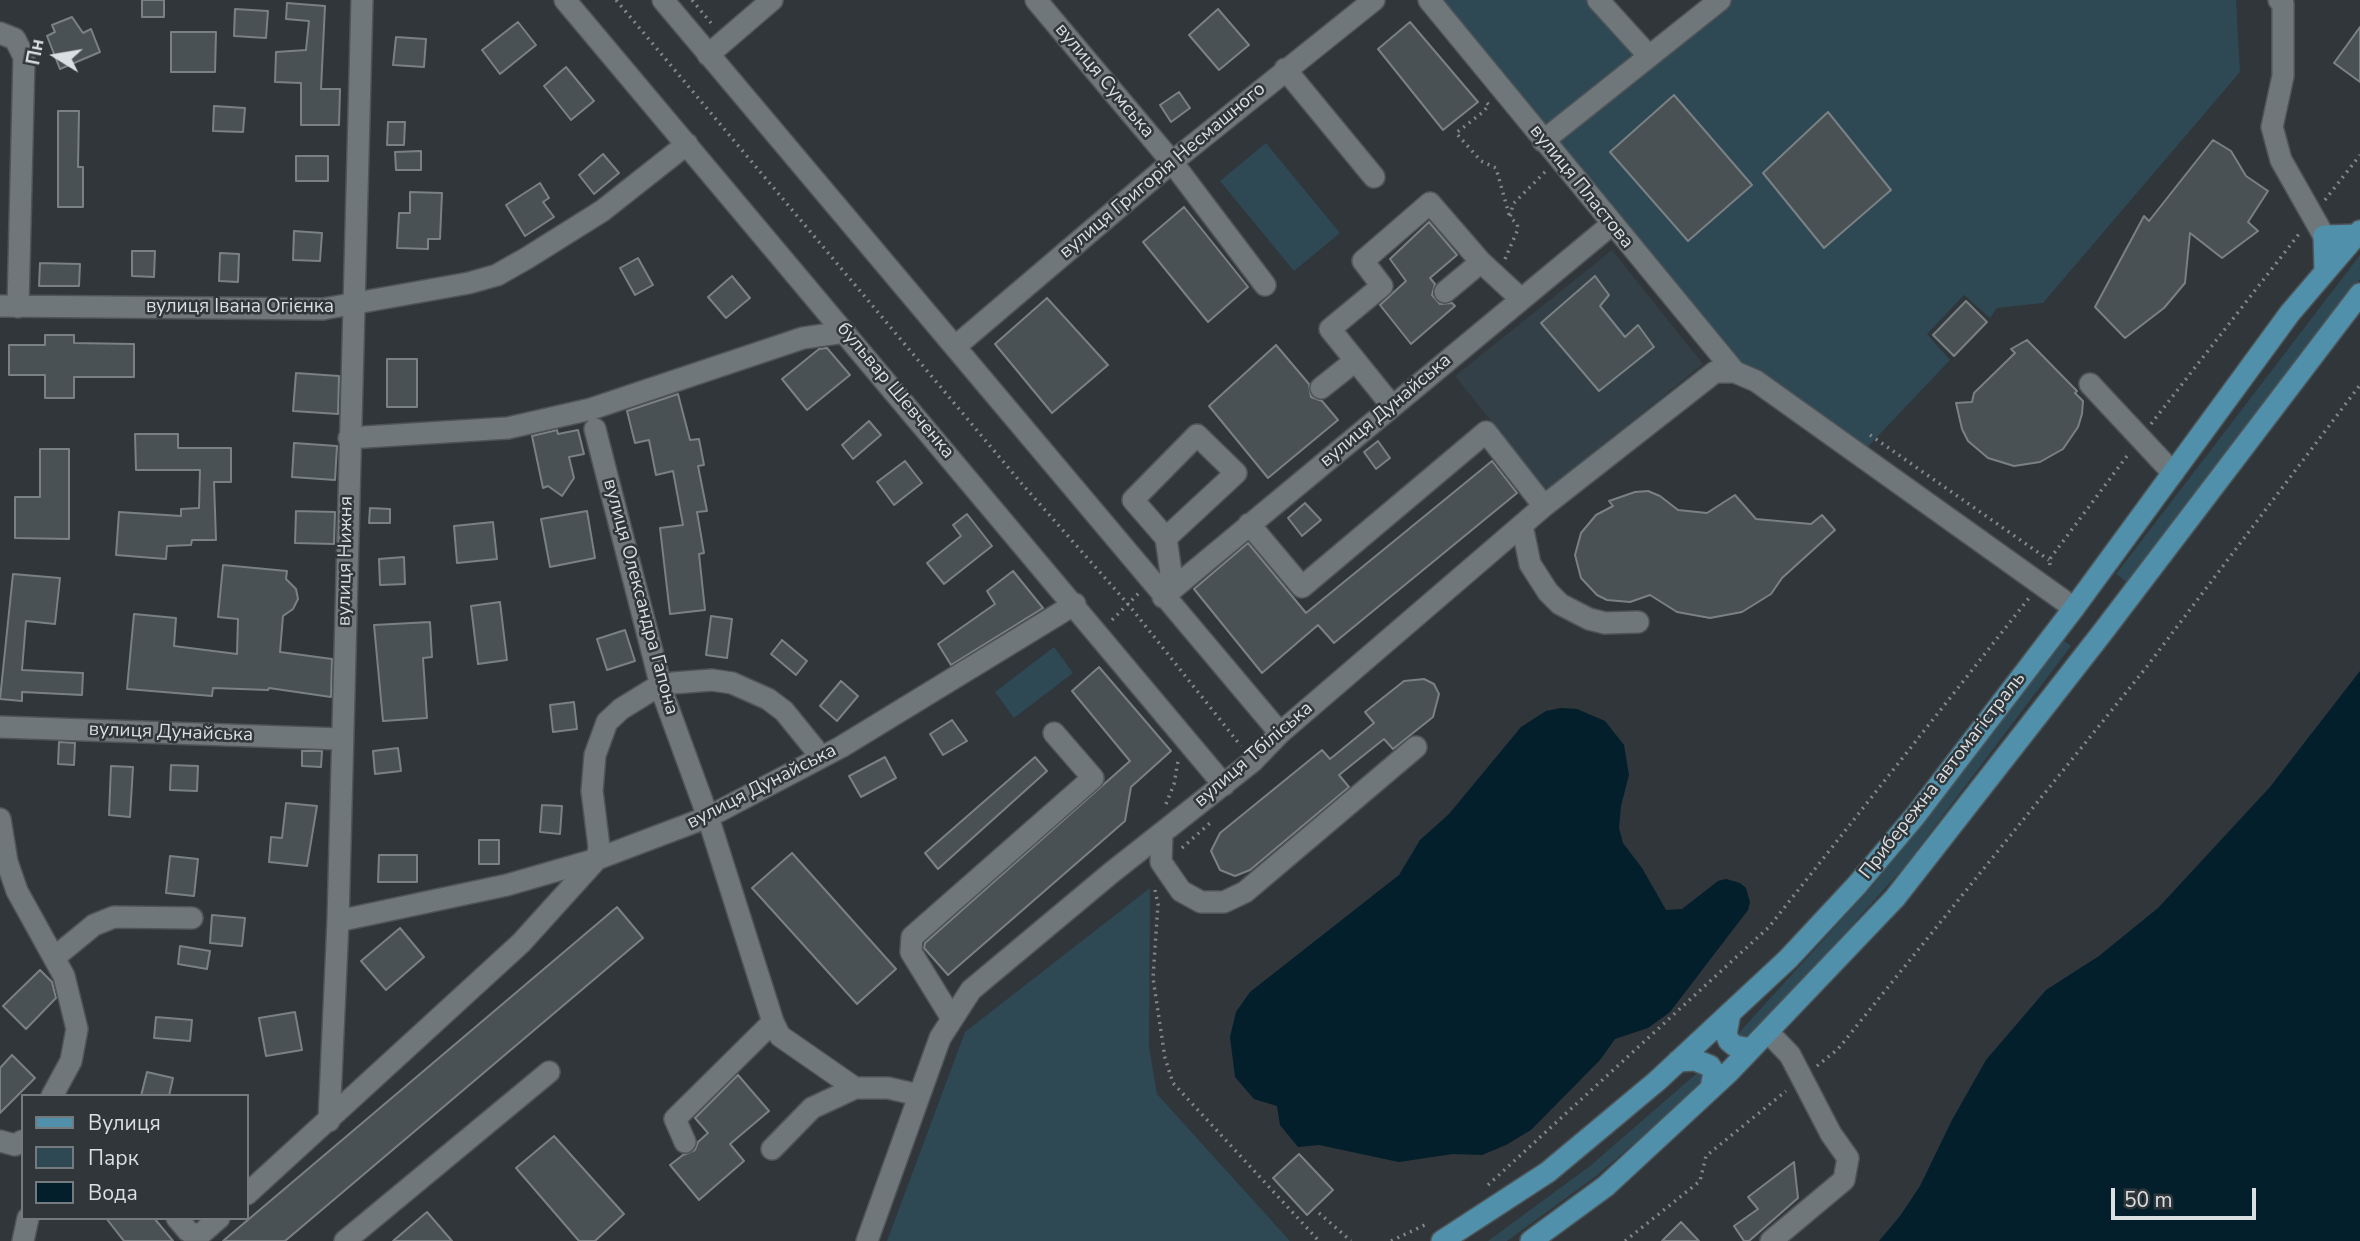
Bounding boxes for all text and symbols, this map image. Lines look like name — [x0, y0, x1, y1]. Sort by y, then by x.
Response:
street label: вулиця Сумська — [1049, 19, 1159, 143]
north arrow — [21, 21, 91, 91]
text: Пн — [20, 37, 51, 67]
street label: вулиця Григорія Несмашного — [1055, 78, 1271, 264]
street label: вулиця Пластова — [1524, 121, 1638, 253]
street label: вулиця Івана Огієнка — [146, 296, 334, 318]
street label: бульвар Шевченка — [831, 318, 959, 464]
street label: вулиця Дунайська — [1316, 349, 1456, 473]
street label: вулиця Олександра Гапона — [598, 477, 682, 717]
street label: вулиця Нижня — [333, 496, 359, 626]
street label: Прибережна автомагістраль — [1855, 668, 2031, 884]
street label: вулиця Тбіліська — [1190, 697, 1318, 813]
street label: вулиця Дунайська — [88, 719, 254, 747]
street label: вулиця Дунайська — [684, 739, 840, 835]
legend — [21, 1094, 248, 1220]
text: Вулиця — [88, 1109, 161, 1137]
text: Парк — [88, 1144, 139, 1172]
scale bar — [2115, 1174, 2260, 1218]
text: Вода — [88, 1179, 138, 1207]
text: 50 m — [2124, 1186, 2173, 1214]

